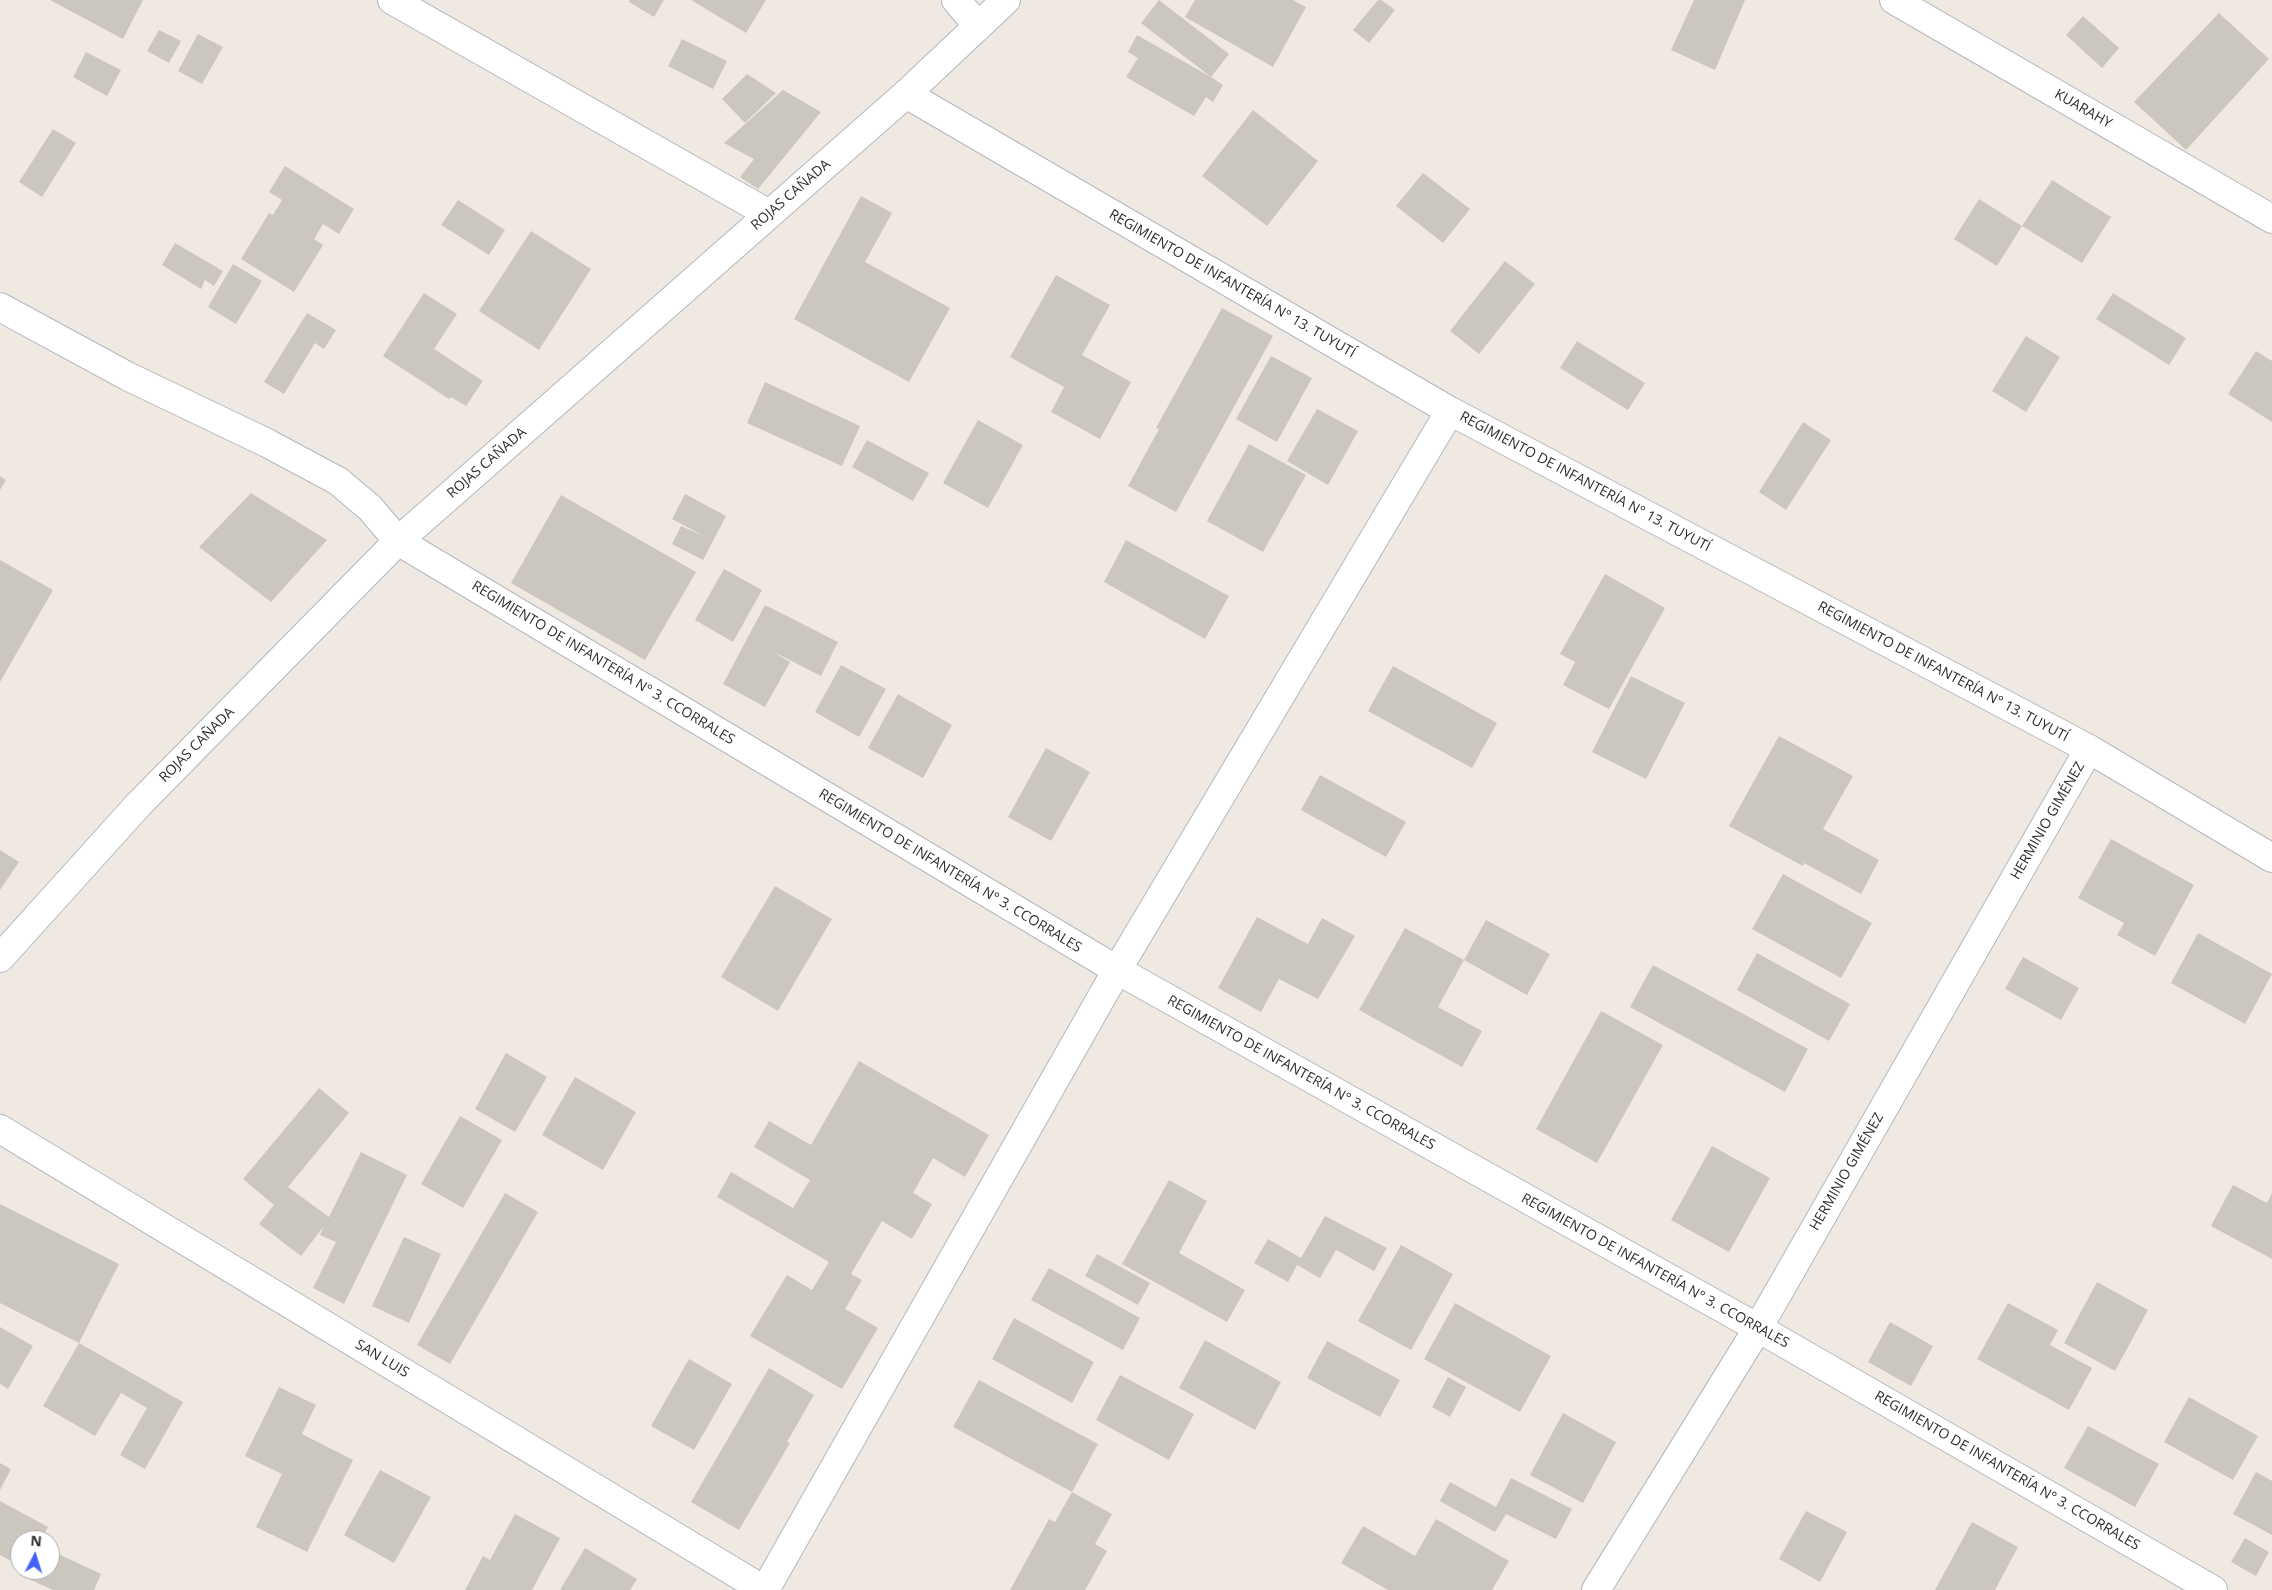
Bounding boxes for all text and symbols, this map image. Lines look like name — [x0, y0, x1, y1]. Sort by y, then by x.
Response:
street label: KUARAHY — [2051, 86, 2115, 132]
street label: ROJAS CAÑADA — [748, 156, 834, 234]
street label: REGIMIENTO DE INFANTERÍA N° 13. TUYUTÍ — [1106, 206, 1358, 362]
street label: REGIMIENTO DE INFANTERÍA N° 13. TUYUTÍ — [1457, 408, 1713, 556]
street label: ROJAS CAÑADA — [444, 424, 530, 502]
street label: REGIMIENTO DE INFANTERÍA N° 3. CCORRALES — [469, 578, 737, 748]
street label: REGIMIENTO DE INFANTERÍA N° 13. TUYUTÍ — [1815, 598, 2071, 746]
street label: ROJAS CAÑADA — [156, 704, 238, 786]
street label: HERMINIO GIMÉNEZ — [2007, 759, 2089, 883]
street label: REGIMIENTO DE INFANTERÍA N° 3. CCORRALES — [816, 786, 1084, 956]
street label: REGIMIENTO DE INFANTERÍA N° 3. CCORRALES — [1164, 992, 1438, 1154]
street label: HERMINIO GIMÉNEZ — [1806, 1110, 1888, 1234]
street label: REGIMIENTO DE INFANTERÍA N° 3. CCORRALES — [1518, 1190, 1792, 1352]
street label: SAN LUIS — [352, 1336, 412, 1382]
street label: REGIMIENTO DE INFANTERÍA N° 3. CCORRALES — [1871, 1388, 2143, 1554]
north arrow — [10, 1530, 60, 1580]
text: N — [30, 1531, 43, 1551]

